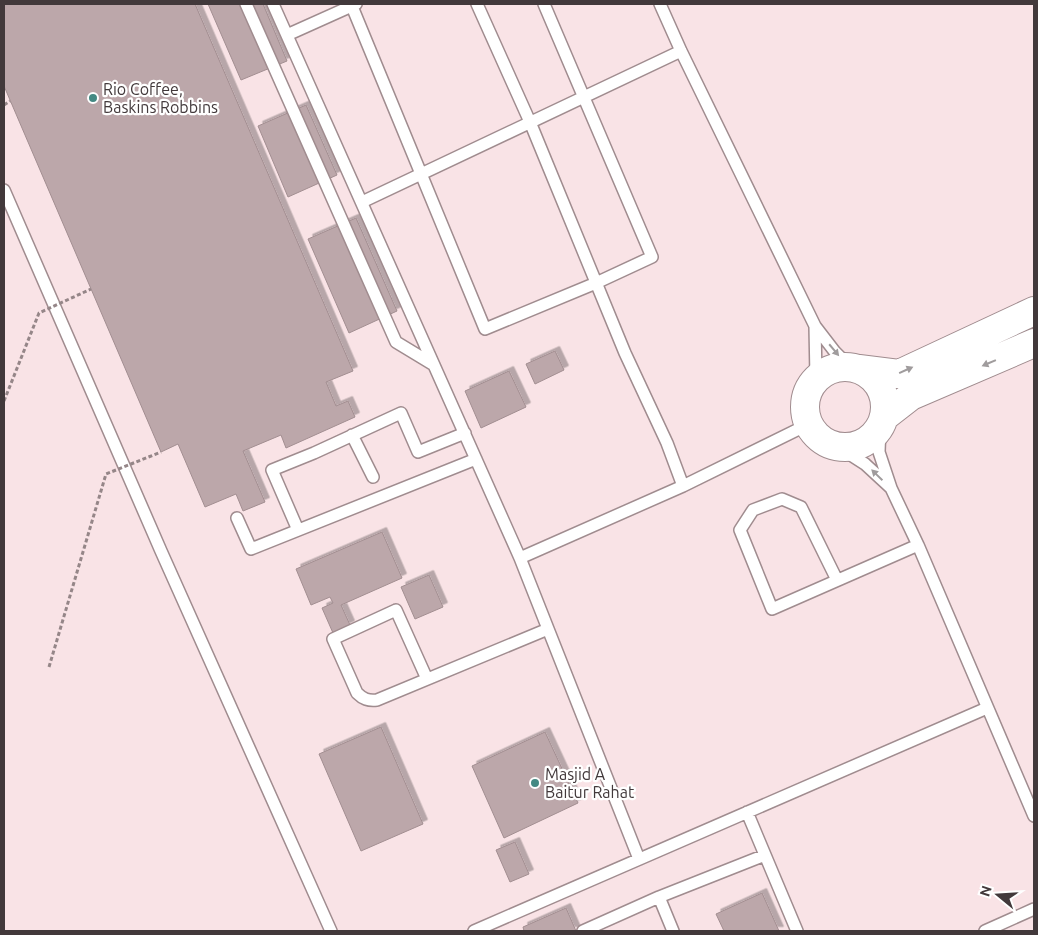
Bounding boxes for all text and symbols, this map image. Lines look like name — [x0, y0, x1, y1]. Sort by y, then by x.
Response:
place label: Rio Coffee, Baskins Robbins — [103, 80, 218, 116]
marker: Rio Coffee, Baskins Robbins — [87, 92, 99, 104]
one-way arrow — [828, 344, 839, 356]
one-way arrow — [982, 359, 997, 367]
one-way arrow — [899, 366, 913, 374]
one-way arrow — [871, 469, 883, 481]
place label: Masjid A Baitur Rahat — [545, 765, 635, 801]
marker: Masjid A Baitur Rahat — [529, 777, 541, 789]
north arrow — [973, 870, 1023, 920]
text: N — [976, 884, 995, 898]

